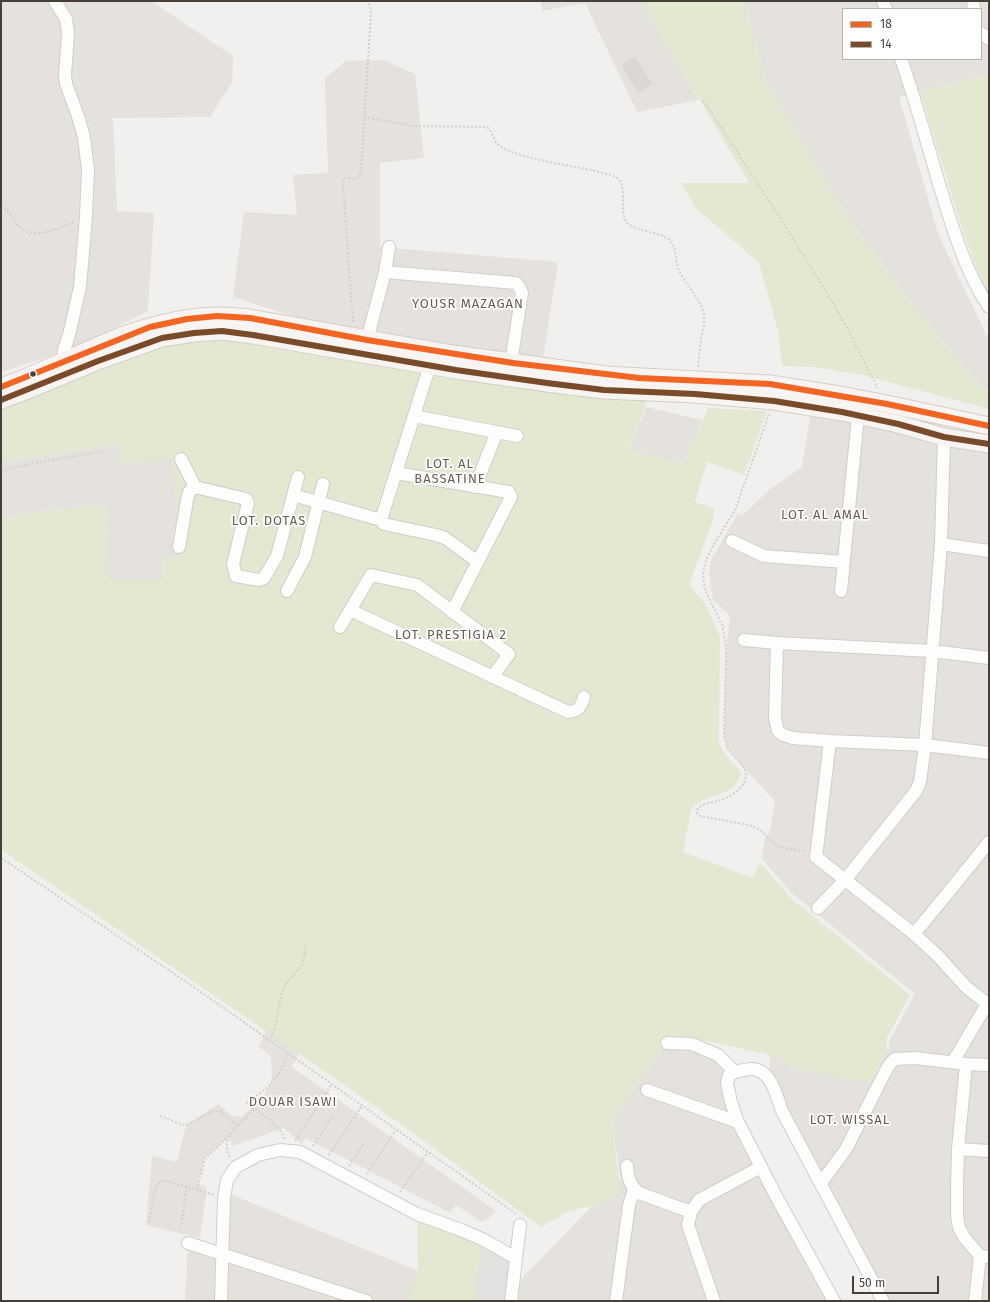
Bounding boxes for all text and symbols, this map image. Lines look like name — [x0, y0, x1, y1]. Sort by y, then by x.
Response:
legend — [842, 8, 982, 60]
text: 18 — [880, 17, 892, 31]
text: 14 — [880, 37, 892, 51]
district label: YOUSR MAZAGAN — [412, 296, 524, 312]
unlabelled marker — [28, 369, 38, 379]
district label: LOT. AL BASSATINE — [414, 456, 486, 487]
district label: LOT. AL AMAL — [781, 507, 869, 523]
district label: LOT. DOTAS — [232, 513, 306, 529]
district label: LOT. PRESTIGIA 2 — [395, 627, 507, 643]
district label: DOUAR ISAWI — [249, 1094, 337, 1110]
district label: LOT. WISSAL — [810, 1112, 890, 1128]
scale bar — [854, 1268, 941, 1294]
text: 50 m — [859, 1276, 885, 1290]

